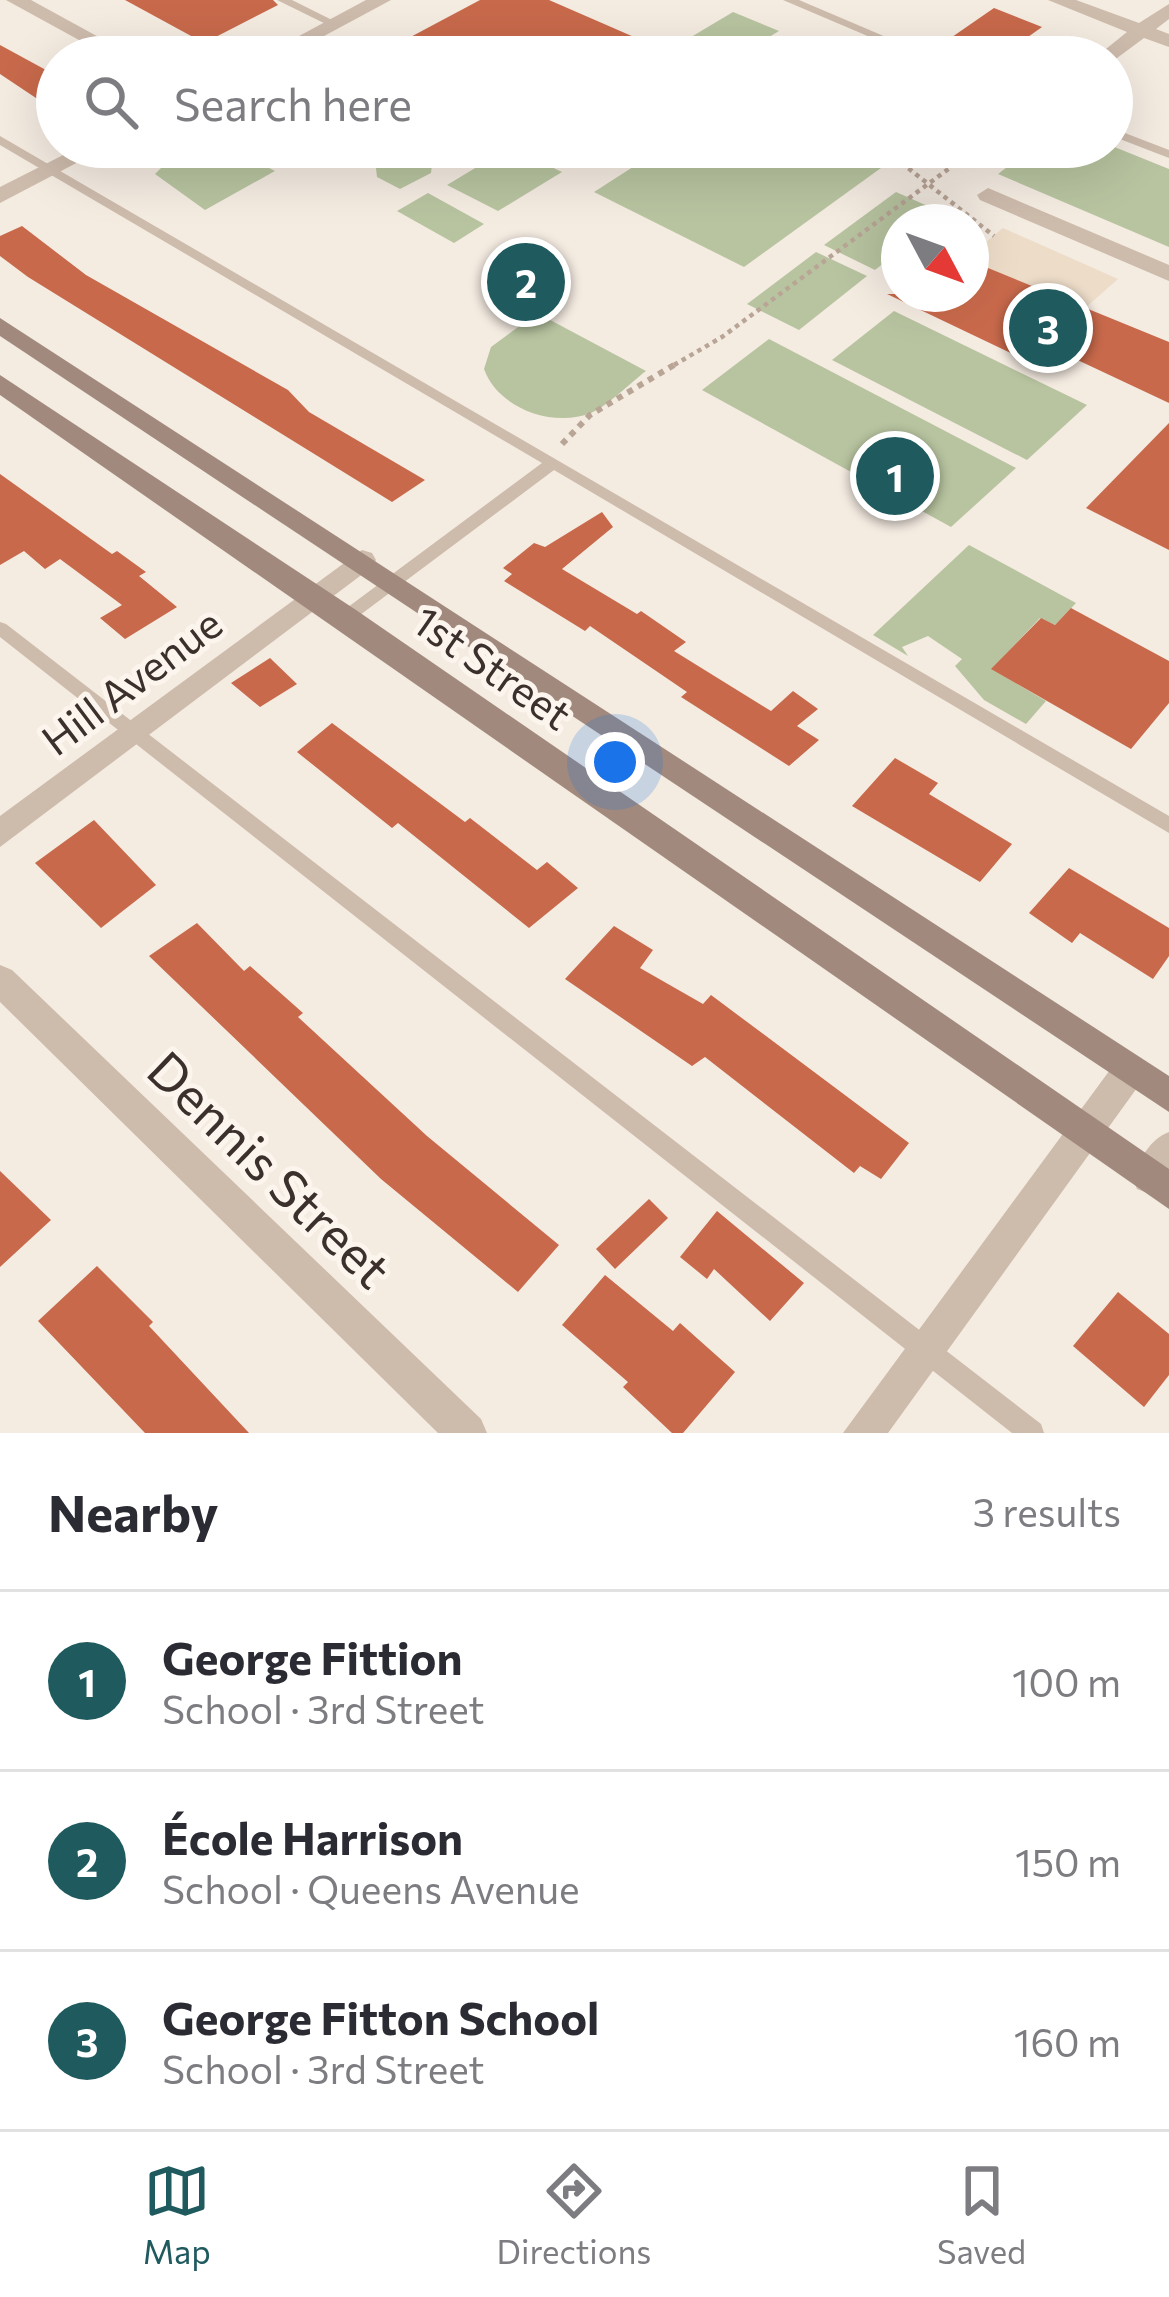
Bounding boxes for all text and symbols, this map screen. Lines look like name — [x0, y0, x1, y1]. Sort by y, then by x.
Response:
search box — [36, 36, 1133, 168]
icon: search — [78, 69, 144, 135]
text: Search here — [174, 75, 412, 130]
north arrow — [881, 204, 989, 312]
pin: 2 — [487, 237, 565, 327]
pin: 3 — [1009, 283, 1087, 373]
pin: 1 — [856, 431, 934, 521]
street label: 1st Street — [404, 593, 582, 740]
street label: Hill Avenue — [31, 596, 231, 765]
your location — [585, 732, 645, 792]
street label: Dennis Street — [136, 1037, 405, 1300]
text: Nearby — [48, 1480, 218, 1543]
text: 3 results — [973, 1487, 1121, 1535]
text: George Fittion — [162, 1629, 463, 1684]
text: 1 — [78, 1657, 96, 1705]
text: 100 m — [1012, 1657, 1121, 1705]
text: School · 3rd Street — [162, 1684, 485, 1732]
text: École Harrison — [162, 1809, 463, 1864]
text: 2 — [76, 1837, 98, 1885]
text: 150 m — [1015, 1837, 1121, 1885]
text: School · Queens Avenue — [162, 1864, 580, 1912]
text: George Fitton School — [162, 1989, 599, 2044]
text: 3 — [76, 2017, 98, 2065]
text: 160 m — [1014, 2017, 1121, 2065]
text: School · 3rd Street — [162, 2044, 485, 2092]
tab: Map — [143, 2158, 211, 2271]
tab: Directions — [497, 2158, 651, 2271]
tab: Saved — [937, 2158, 1026, 2271]

